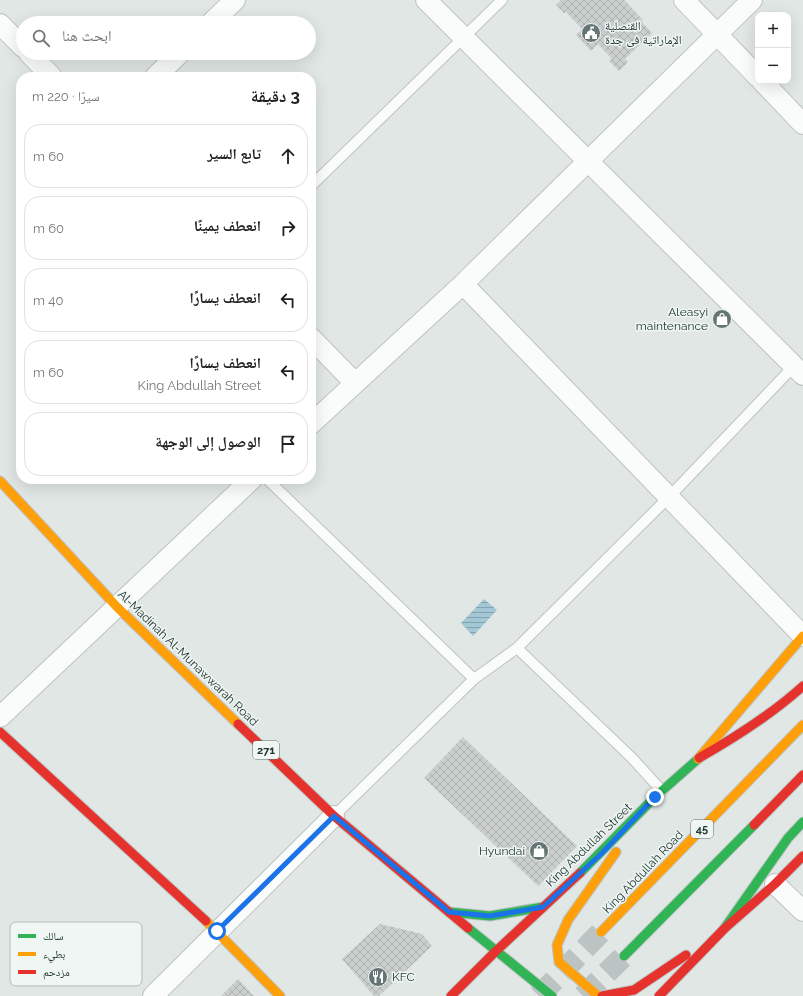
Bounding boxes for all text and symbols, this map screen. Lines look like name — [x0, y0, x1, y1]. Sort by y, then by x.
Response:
map controls — [755, 12, 791, 84]
button: + — [755, 12, 791, 48]
search box — [16, 16, 316, 60]
place label: القنصلية الإماراتية فى جدة — [605, 19, 682, 47]
public building icon: القنصلية الإماراتية فى جدة — [580, 22, 602, 44]
icon: search — [30, 27, 52, 49]
text: ابحث هنا — [62, 27, 112, 45]
button: − — [755, 48, 791, 84]
text: 3 دقيقة — [251, 86, 300, 106]
text: سيرًا · 220 m — [32, 89, 99, 104]
text: تابع السير — [207, 145, 261, 163]
icon: ahead — [277, 145, 299, 167]
text: 60 m — [33, 149, 64, 164]
text: انعطف يمينًا — [194, 217, 261, 235]
icon: right — [277, 217, 299, 239]
text: 60 m — [33, 221, 64, 236]
text: انعطف يسارًا — [189, 289, 261, 307]
icon: left — [277, 289, 299, 311]
text: 40 m — [33, 293, 63, 308]
place label: Aleasyi maintenance — [636, 305, 708, 333]
shop icon: Aleasyi maintenance — [711, 308, 733, 330]
text: انعطف يسارًا — [189, 354, 261, 372]
icon: left — [277, 361, 299, 383]
text: 60 m — [33, 365, 64, 380]
text: King Abdullah Street — [138, 378, 261, 393]
text: الوصول إلى الوجهة — [155, 433, 261, 451]
icon: arrive — [277, 433, 299, 455]
street label: Al-Madinah Al-Munawwarah Road — [115, 587, 261, 729]
road number: 271 — [253, 741, 279, 759]
route end — [646, 788, 664, 806]
street label: King Abdullah Street — [543, 800, 635, 890]
road number: 45 — [691, 820, 713, 838]
street label: King Abdullah Road — [600, 828, 686, 916]
shop icon: Hyundai — [528, 840, 550, 862]
place label: Hyundai — [479, 844, 525, 858]
legend — [10, 922, 142, 986]
route start — [208, 922, 226, 940]
text: سالك — [43, 930, 63, 943]
text: بطيء — [43, 948, 65, 963]
text: مزدحم — [43, 966, 70, 980]
restaurant icon: KFC — [367, 966, 389, 988]
place label: KFC — [392, 970, 415, 984]

